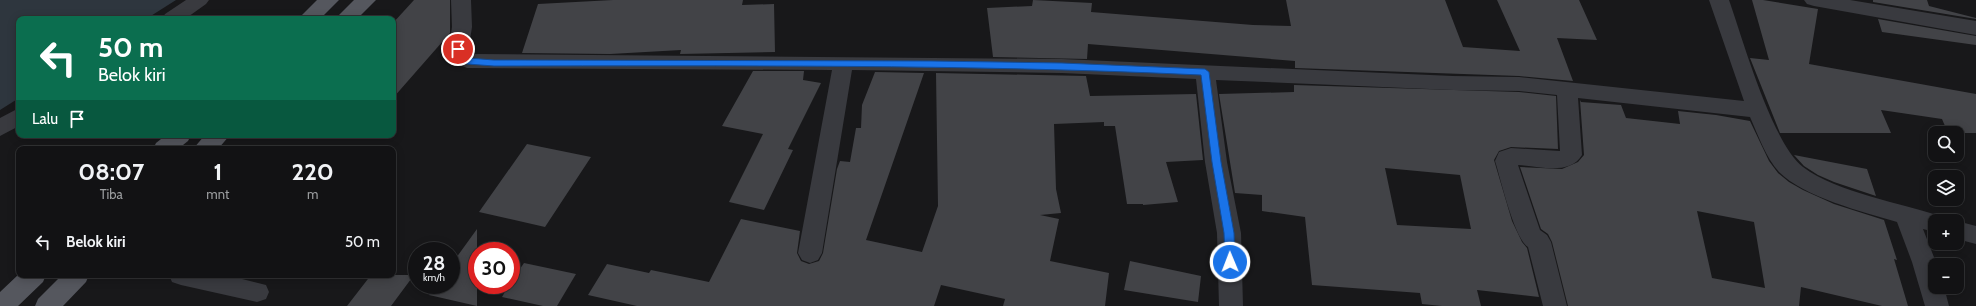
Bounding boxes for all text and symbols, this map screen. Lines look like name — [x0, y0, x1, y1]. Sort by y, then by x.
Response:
text: 50 m — [98, 30, 163, 64]
icon: left — [32, 32, 84, 84]
pin — [441, 32, 475, 66]
icon: arrive — [447, 38, 469, 60]
text: Belok kiri — [98, 64, 166, 86]
icon: arrive — [66, 108, 88, 130]
text: Lalu — [32, 110, 58, 128]
map controls — [1928, 126, 1964, 294]
button: search — [1928, 126, 1964, 162]
text: 08:07 — [78, 157, 144, 186]
text: 1 — [213, 157, 222, 186]
text: 220 — [291, 157, 334, 186]
button: layers — [1928, 170, 1964, 206]
text: Tiba — [100, 186, 123, 202]
text: mnt — [206, 186, 229, 202]
text: m — [307, 186, 318, 202]
button: + — [1928, 214, 1964, 250]
icon: left — [32, 231, 54, 253]
text: Belok kiri — [66, 233, 126, 251]
text: 50 m — [345, 233, 380, 251]
position arrow — [1209, 241, 1251, 283]
speed limit sign: 30 — [468, 242, 520, 294]
text: 28 — [423, 251, 445, 275]
button: − — [1928, 258, 1964, 294]
text: km/h — [423, 271, 445, 284]

